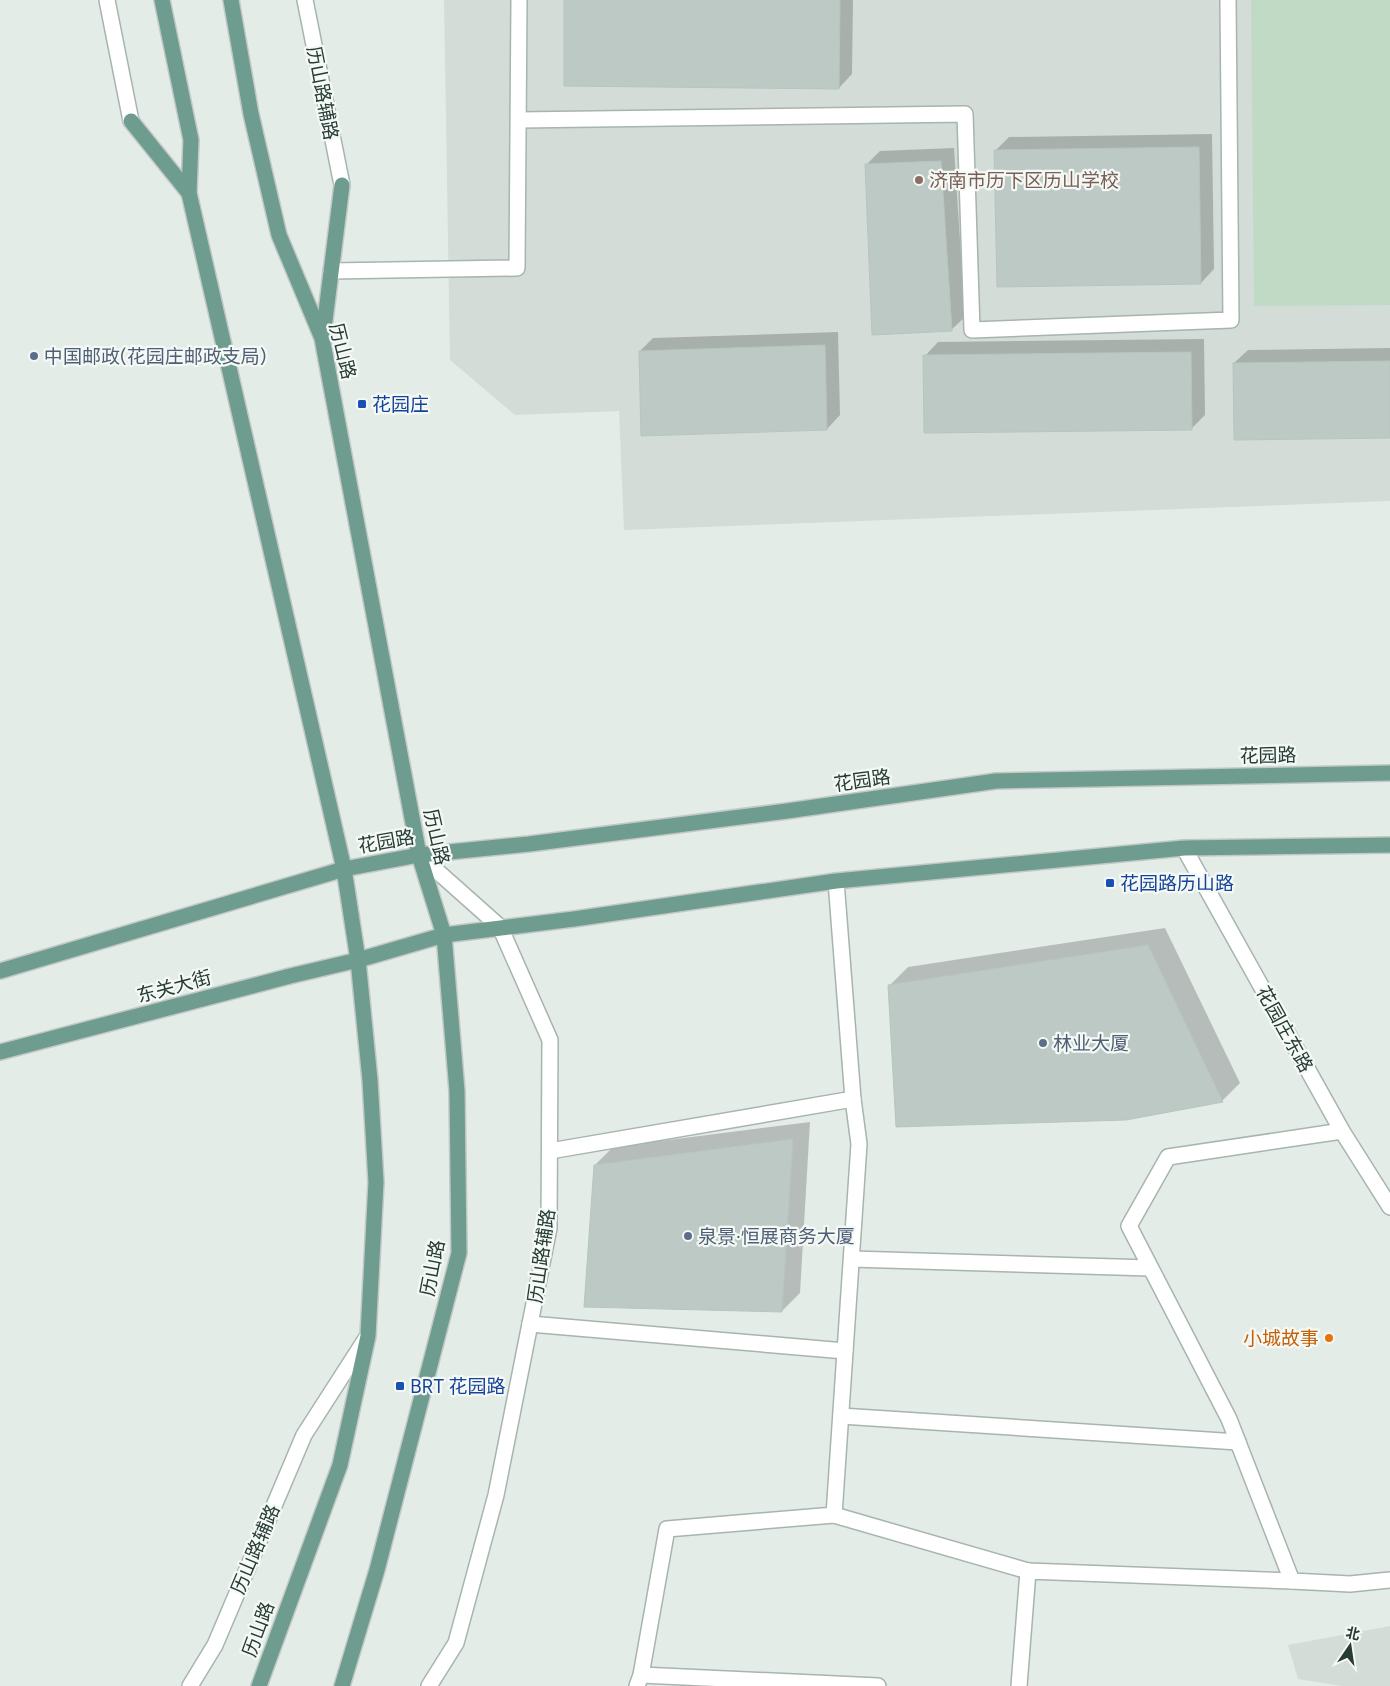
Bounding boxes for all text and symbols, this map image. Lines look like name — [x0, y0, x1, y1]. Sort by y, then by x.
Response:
street label: 历山路辅路 — [302, 44, 343, 142]
place label: 济南市历下区历山学校 — [929, 169, 1119, 192]
marker: 济南市历下区历山学校 — [913, 174, 925, 186]
street label: 历山路 — [324, 321, 361, 382]
place label: 中国邮政(花园庄邮政支局) — [44, 345, 266, 368]
marker: 中国邮政(花园庄邮政支局) — [28, 350, 40, 362]
place label: 花园庄 — [372, 393, 429, 416]
marker: 花园庄 — [356, 398, 368, 410]
street label: 花园路 — [1239, 744, 1297, 767]
street label: 花园路 — [832, 765, 892, 796]
street label: 历山路 — [419, 807, 454, 867]
street label: 花园路 — [356, 825, 416, 858]
place label: 花园路历山路 — [1120, 872, 1234, 895]
marker: 花园路历山路 — [1104, 877, 1116, 889]
street label: 东关大街 — [134, 966, 214, 1007]
street label: 花园庄东路 — [1251, 982, 1318, 1076]
place label: 林业大厦 — [1053, 1032, 1129, 1055]
marker: 林业大厦 — [1037, 1037, 1049, 1049]
street label: 历山路辅路 — [523, 1207, 559, 1305]
place label: 泉景·恒展商务大厦 — [698, 1225, 855, 1248]
marker: 泉景·恒展商务大厦 — [682, 1230, 694, 1242]
street label: 历山路 — [416, 1238, 449, 1298]
place label: 小城故事 — [1243, 1327, 1319, 1350]
marker: 小城故事 — [1323, 1332, 1335, 1344]
place label: BRT 花园路 — [410, 1375, 506, 1398]
marker: BRT 花园路 — [394, 1380, 406, 1392]
street label: 历山路辅路 — [226, 1501, 285, 1597]
street label: 历山路 — [238, 1598, 279, 1660]
north arrow — [1325, 1621, 1375, 1671]
text: 北 — [1344, 1624, 1362, 1644]

